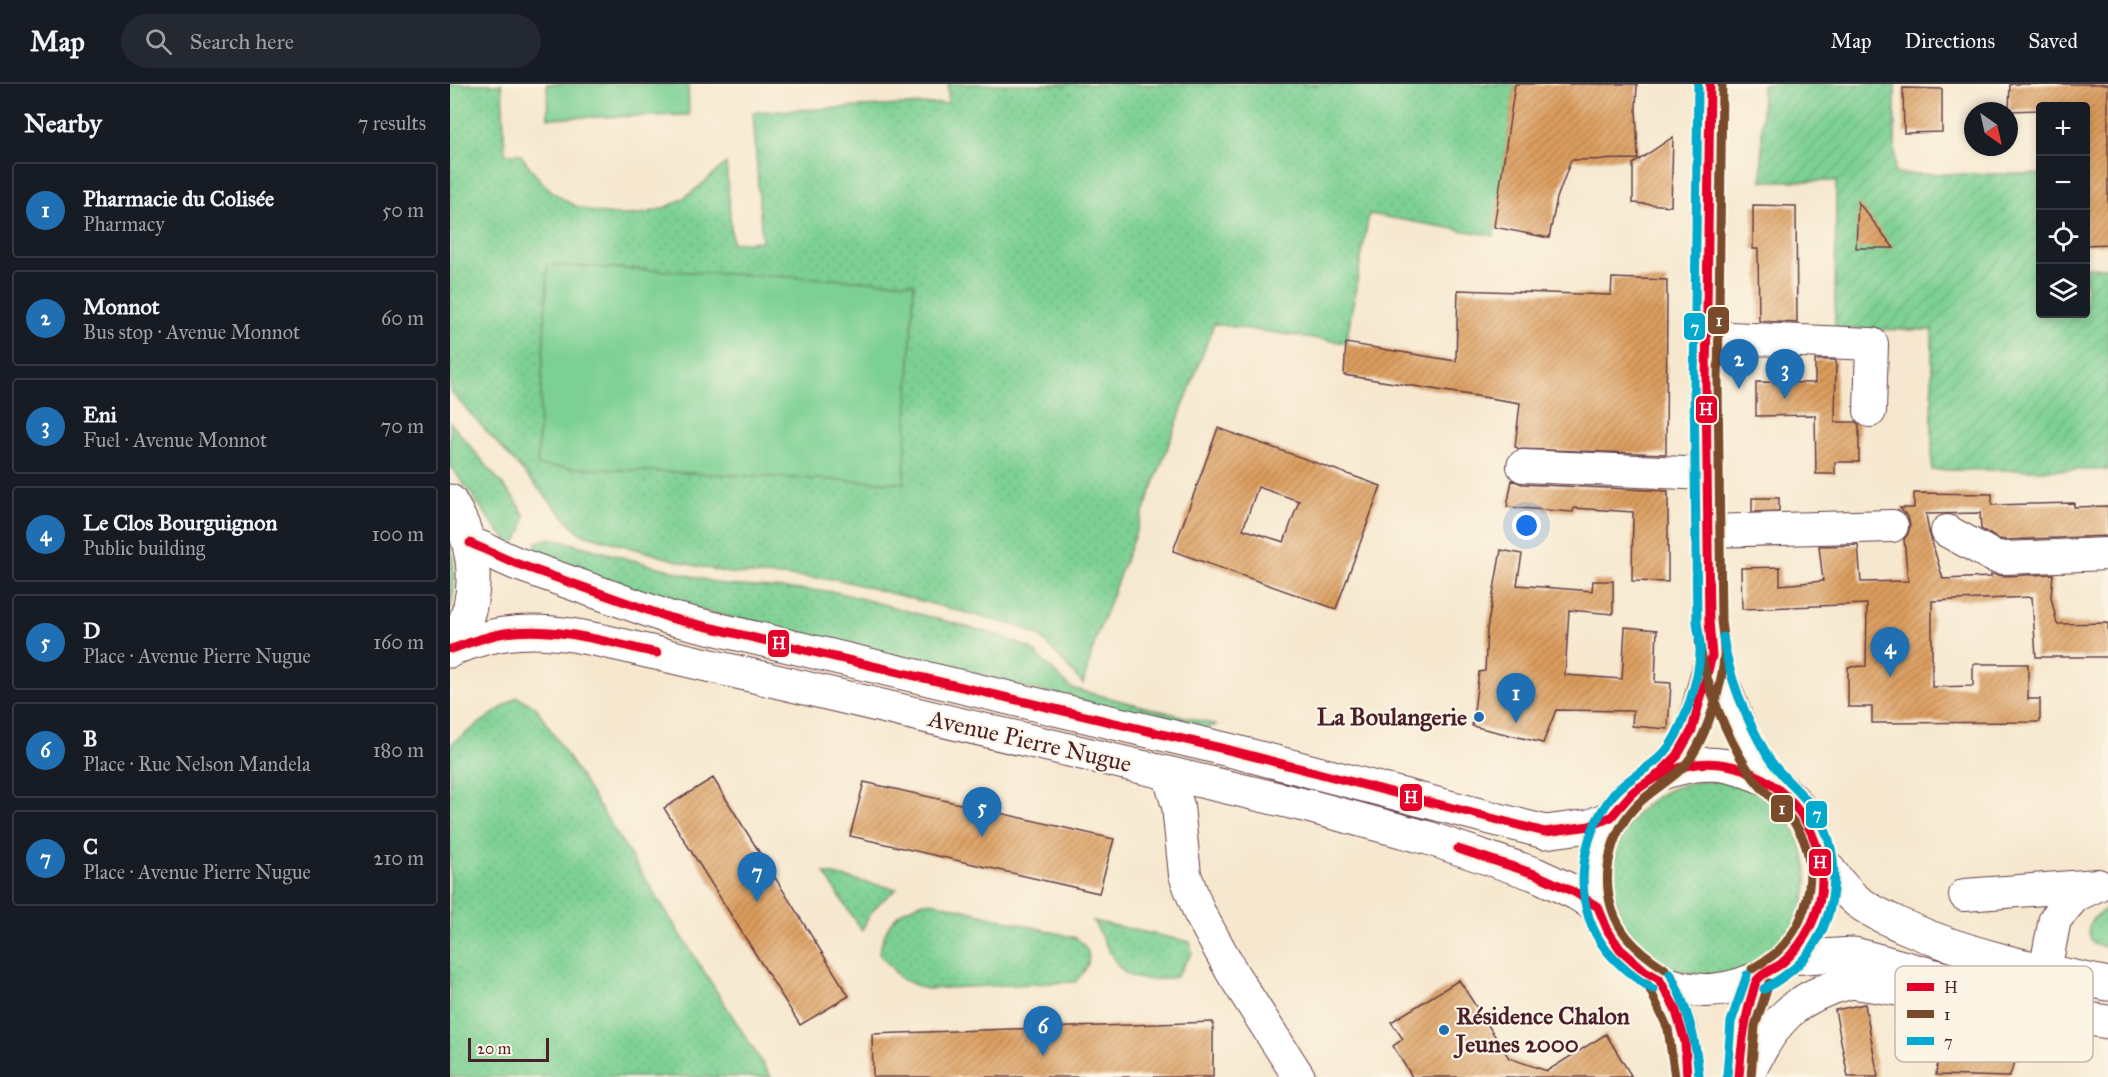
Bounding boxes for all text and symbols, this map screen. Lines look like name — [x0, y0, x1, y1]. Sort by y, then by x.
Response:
search box — [121, 14, 541, 68]
text: Map — [30, 24, 85, 59]
icon: search — [142, 25, 175, 58]
text: Search here — [190, 28, 294, 55]
text: Map — [1831, 28, 1872, 54]
text: Directions — [1905, 28, 1995, 54]
text: Saved — [2028, 28, 2078, 54]
north arrow — [1964, 102, 2018, 156]
map controls — [2036, 102, 2090, 318]
button: + — [2036, 102, 2090, 156]
text: Nearby — [24, 107, 102, 139]
text: 7 results — [358, 111, 426, 135]
button: − — [2036, 156, 2090, 210]
text: Pharmacie du Colisée — [83, 185, 274, 212]
text: 1 — [42, 198, 49, 222]
text: 50 m — [382, 198, 424, 222]
button: locate — [2036, 210, 2090, 264]
text: Pharmacy — [83, 212, 165, 236]
button: layers — [2036, 264, 2090, 318]
text: Monnot — [83, 293, 160, 320]
text: 2 — [41, 306, 50, 330]
text: 60 m — [381, 306, 424, 330]
line badge: 1 — [1707, 306, 1730, 335]
text: 1 — [1716, 311, 1723, 330]
line badge: 7 — [1683, 312, 1706, 341]
text: 7 — [1691, 318, 1700, 337]
text: Bus stop · Avenue Monnot — [83, 320, 300, 344]
pin: 2 — [1720, 340, 1758, 389]
pin: 3 — [1766, 350, 1804, 399]
line badge: H — [1695, 395, 1718, 424]
text: H — [1699, 400, 1713, 419]
text: Eni — [83, 401, 117, 428]
text: 3 — [42, 414, 50, 438]
text: 70 m — [381, 414, 424, 438]
text: Fuel · Avenue Monnot — [83, 428, 267, 452]
text: Le Clos Bourguignon — [83, 509, 277, 536]
your location — [1512, 511, 1541, 540]
text: 4 — [40, 522, 51, 546]
text: 100 m — [372, 522, 424, 546]
text: Public building — [83, 536, 205, 560]
text: D — [83, 617, 100, 644]
pin: 4 — [1870, 628, 1910, 677]
line badge: H — [767, 629, 790, 658]
text: 5 — [41, 630, 50, 654]
text: 160 m — [373, 630, 424, 654]
text: H — [772, 634, 786, 653]
text: Place · Avenue Pierre Nugue — [83, 644, 311, 668]
pin: 1 — [1496, 674, 1536, 723]
place label: La Boulangerie — [1317, 702, 1467, 732]
street label: Avenue Pierre Nugue — [925, 703, 1134, 779]
marker: La Boulangerie — [1472, 710, 1486, 724]
text: B — [83, 725, 98, 752]
text: 6 — [40, 738, 51, 762]
text: 180 m — [373, 738, 424, 762]
text: Place · Rue Nelson Mandela — [83, 752, 310, 776]
line badge: H — [1399, 783, 1423, 812]
pin: 5 — [962, 788, 1002, 837]
text: H — [1404, 788, 1418, 807]
line badge: 1 — [1770, 794, 1794, 823]
text: 1 — [1779, 799, 1786, 818]
line badge: 7 — [1805, 800, 1828, 829]
text: 7 — [1813, 805, 1822, 824]
text: C — [83, 833, 98, 860]
text: 7 — [40, 846, 51, 870]
text: 210 m — [374, 846, 424, 870]
line badge: H — [1808, 848, 1832, 877]
pin: 7 — [738, 852, 776, 902]
text: H — [1813, 853, 1827, 872]
text: Place · Avenue Pierre Nugue — [83, 860, 311, 884]
legend — [1895, 966, 2093, 1062]
text: H — [1944, 978, 1958, 997]
place label: Résidence Chalon Jeunes 2000 — [1453, 1001, 1630, 1059]
text: 1 — [1944, 1005, 1950, 1024]
pin: 6 — [1024, 1006, 1062, 1056]
marker: Résidence Chalon Jeunes 2000 — [1437, 1023, 1451, 1037]
text: 7 — [1944, 1032, 1953, 1051]
scale bar — [468, 1035, 549, 1062]
text: 20 m — [477, 1039, 511, 1058]

